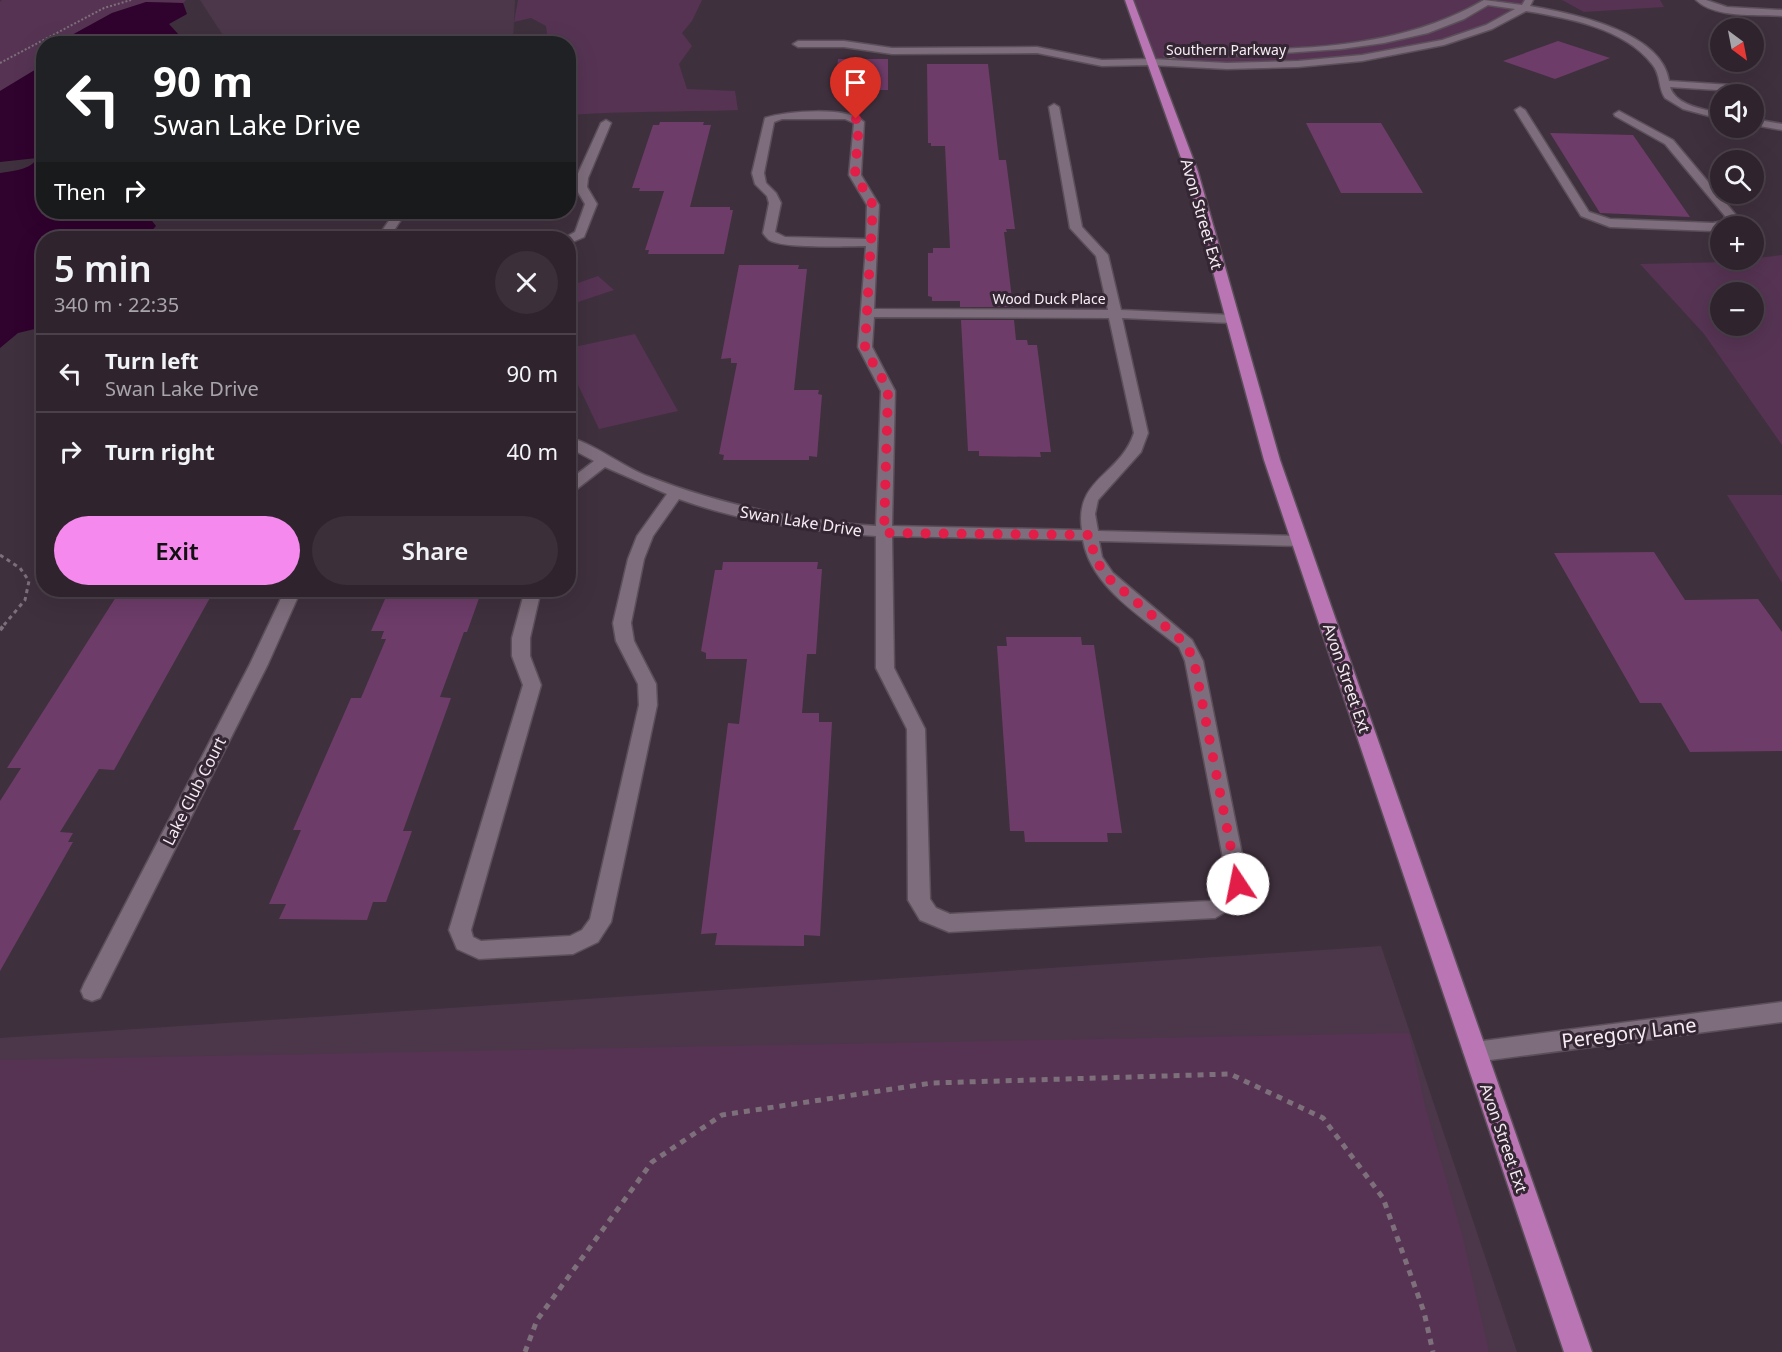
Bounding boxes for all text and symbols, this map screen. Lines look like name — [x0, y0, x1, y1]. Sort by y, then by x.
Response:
north arrow — [1710, 18, 1764, 72]
map controls — [1710, 18, 1764, 336]
street label: Southern Parkway — [1166, 40, 1287, 59]
text: 90 m — [153, 52, 253, 109]
pin — [830, 57, 881, 119]
icon: left — [54, 60, 132, 138]
icon: arrive — [839, 66, 872, 99]
button: sound — [1710, 84, 1764, 138]
text: Swan Lake Drive — [153, 106, 361, 143]
button: search — [1710, 150, 1764, 204]
street label: Avon Street Ext — [1176, 156, 1228, 272]
icon: right — [118, 174, 151, 207]
text: Then — [54, 176, 106, 206]
button: + — [1710, 216, 1764, 270]
text: 5 min — [54, 244, 152, 293]
button: close — [495, 251, 558, 314]
button: − — [1710, 282, 1764, 336]
street label: Wood Duck Place — [992, 289, 1106, 308]
text: 340 m · 22:35 — [54, 291, 179, 318]
text: Turn left — [105, 345, 199, 375]
icon: left — [54, 357, 87, 390]
text: 90 m — [507, 358, 558, 388]
text: Swan Lake Drive — [105, 375, 259, 402]
icon: right — [54, 435, 87, 468]
text: Turn right — [105, 436, 215, 466]
text: 40 m — [507, 436, 558, 466]
street label: Swan Lake Drive — [739, 501, 863, 541]
button: Exit — [54, 516, 300, 585]
button: Share — [312, 516, 558, 585]
street label: Avon Street Ext — [1318, 620, 1376, 736]
street label: Lake Club Court — [157, 733, 231, 849]
position arrow — [1206, 852, 1270, 916]
street label: Peregory Lane — [1560, 1011, 1698, 1054]
street label: Avon Street Ext — [1475, 1080, 1533, 1196]

